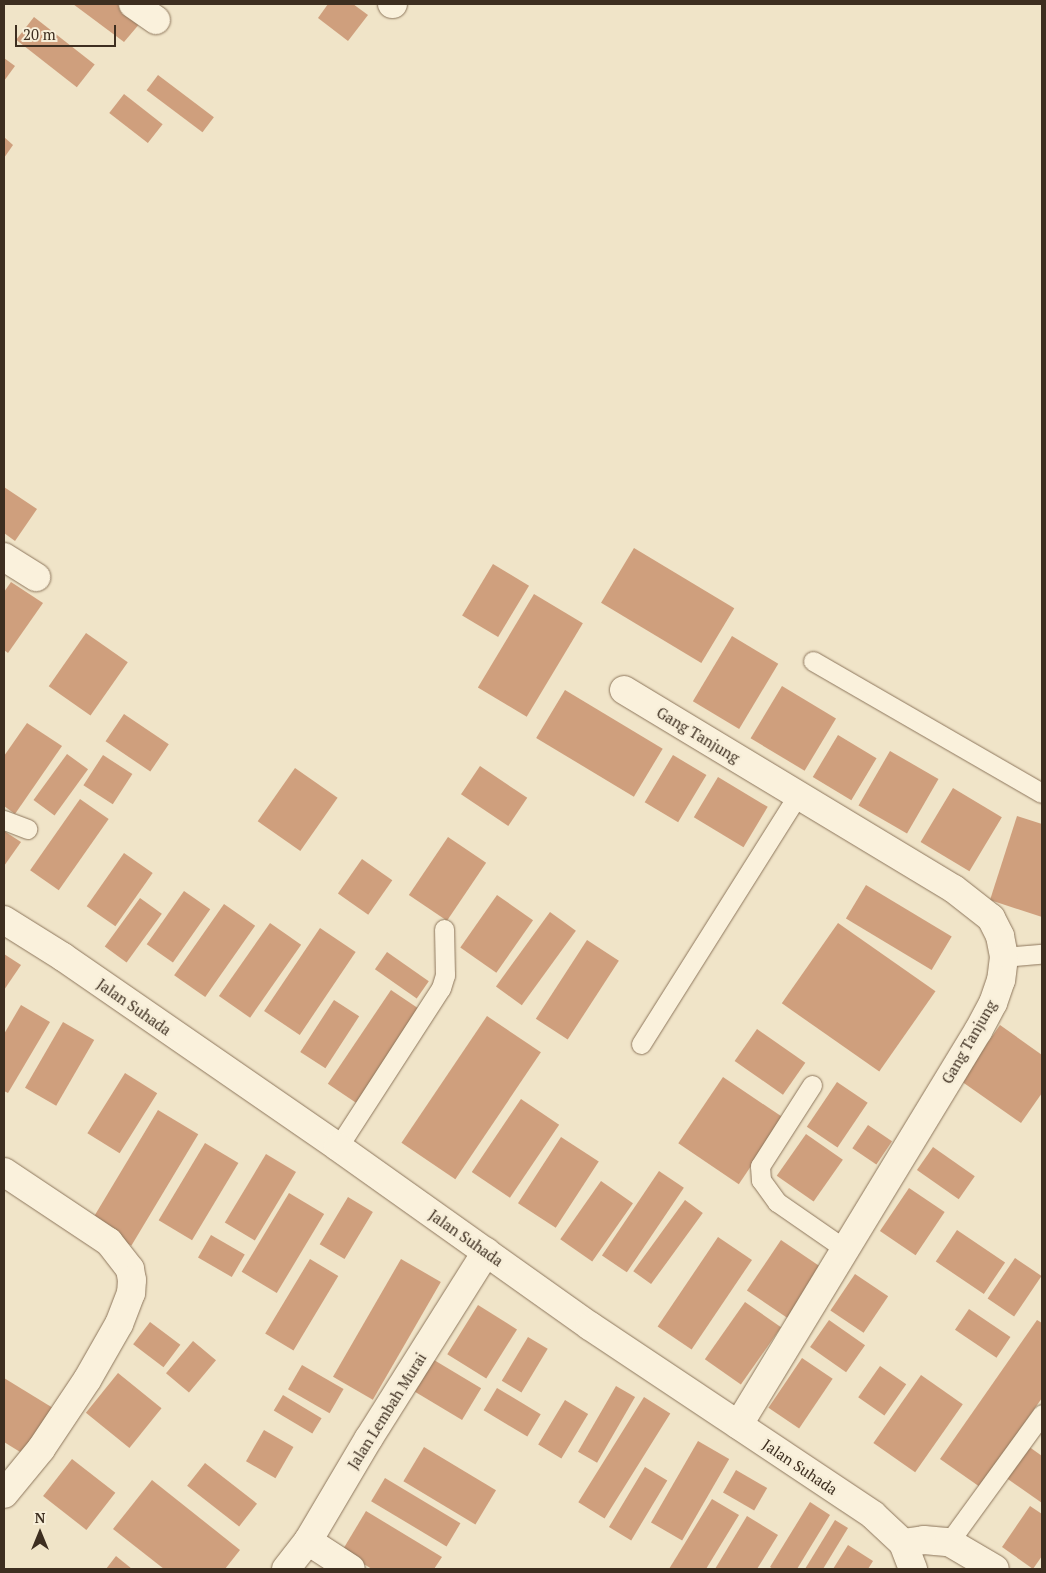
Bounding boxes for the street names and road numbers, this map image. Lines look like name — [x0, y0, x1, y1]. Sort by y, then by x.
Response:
street label: Gang Tanjung — [653, 703, 743, 767]
street label: Jalan Suhada — [94, 975, 174, 1039]
street label: Gang Tanjung — [938, 997, 1000, 1087]
street label: Jalan Suhada — [426, 1206, 506, 1270]
street label: Jalan Lembah Murai — [344, 1350, 430, 1472]
street label: Jalan Suhada — [759, 1435, 841, 1499]

